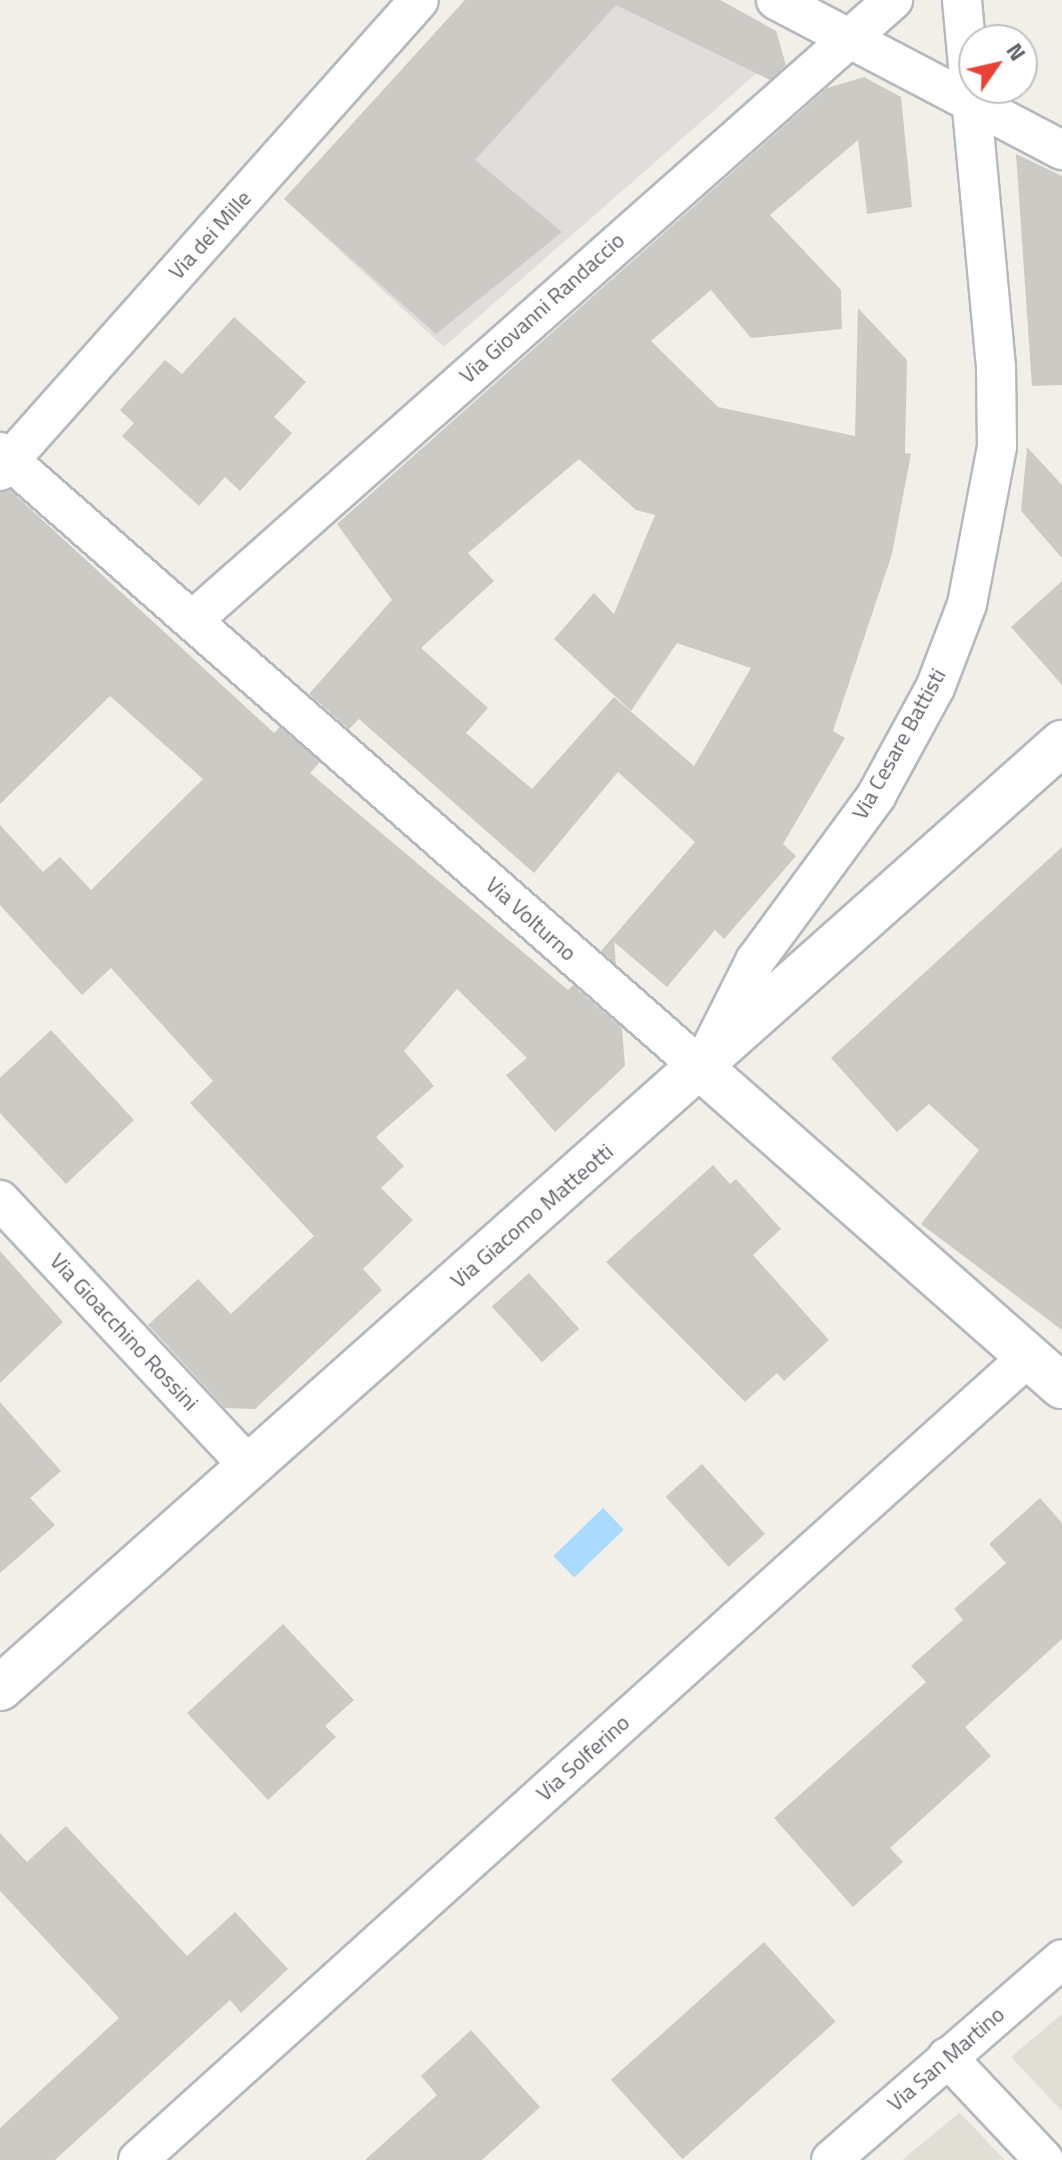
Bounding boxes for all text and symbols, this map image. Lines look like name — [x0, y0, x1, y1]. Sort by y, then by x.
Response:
north arrow — [958, 24, 1038, 104]
text: N — [998, 36, 1035, 68]
street label: Via dei Mille — [163, 185, 257, 285]
street label: Via Giovanni Randaccio — [454, 227, 630, 389]
street label: Via Cesare Battisti — [847, 664, 951, 824]
street label: Via Volturno — [480, 871, 582, 967]
street label: Via Giacomo Matteotti — [445, 1138, 619, 1294]
street label: Via Gioacchino Rossini — [44, 1248, 204, 1416]
street label: Via Solferino — [531, 1709, 635, 1807]
street label: Via San Martino — [882, 2001, 1010, 2117]

